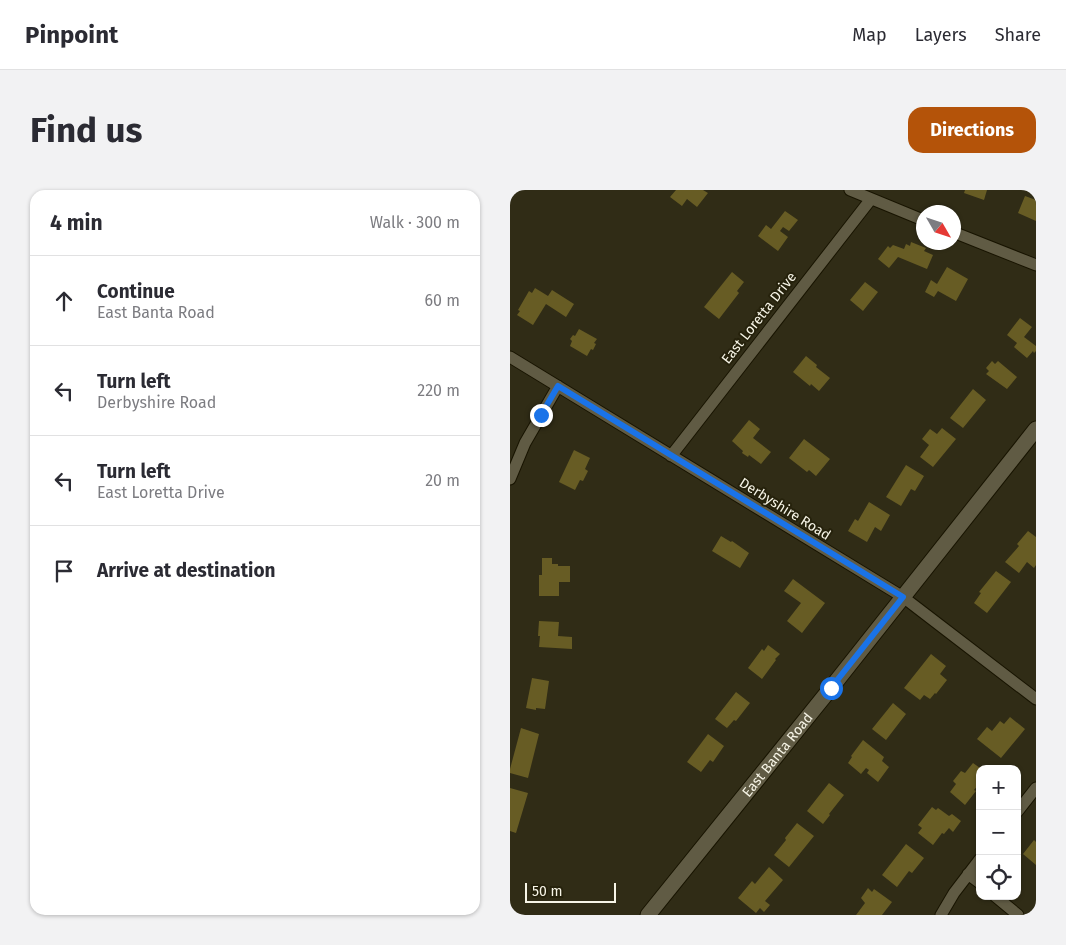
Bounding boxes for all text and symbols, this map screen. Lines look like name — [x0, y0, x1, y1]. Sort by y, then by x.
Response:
text: Pinpoint — [25, 21, 118, 49]
text: Map — [852, 24, 887, 46]
text: Layers — [915, 24, 967, 46]
text: Share — [995, 24, 1041, 46]
button: Directions — [908, 107, 1036, 153]
text: Find us — [30, 109, 142, 151]
north arrow — [916, 205, 961, 250]
text: 4 min — [50, 210, 103, 236]
text: Walk · 300 m — [370, 213, 460, 232]
street label: East Loretta Drive — [718, 269, 800, 367]
text: Continue — [97, 280, 175, 303]
icon: ahead — [50, 287, 78, 315]
text: 60 m — [425, 291, 460, 310]
text: East Banta Road — [97, 303, 215, 322]
text: Turn left — [97, 370, 171, 393]
icon: left — [50, 377, 78, 405]
text: 220 m — [417, 381, 460, 400]
text: Derbyshire Road — [97, 393, 216, 412]
route end — [530, 404, 553, 427]
text: Turn left — [97, 460, 171, 483]
icon: left — [50, 467, 78, 495]
text: 20 m — [425, 471, 460, 490]
street label: Derbyshire Road — [736, 474, 834, 544]
text: East Loretta Drive — [97, 483, 225, 502]
icon: arrive — [50, 557, 78, 585]
text: Arrive at destination — [97, 559, 276, 582]
route start — [820, 677, 843, 700]
street label: East Banta Road — [738, 709, 816, 800]
map controls — [976, 765, 1021, 900]
button: + — [976, 765, 1021, 810]
button: − — [976, 810, 1021, 855]
button: locate — [976, 855, 1021, 900]
scale bar — [525, 880, 616, 903]
text: 50 m — [532, 883, 563, 900]

